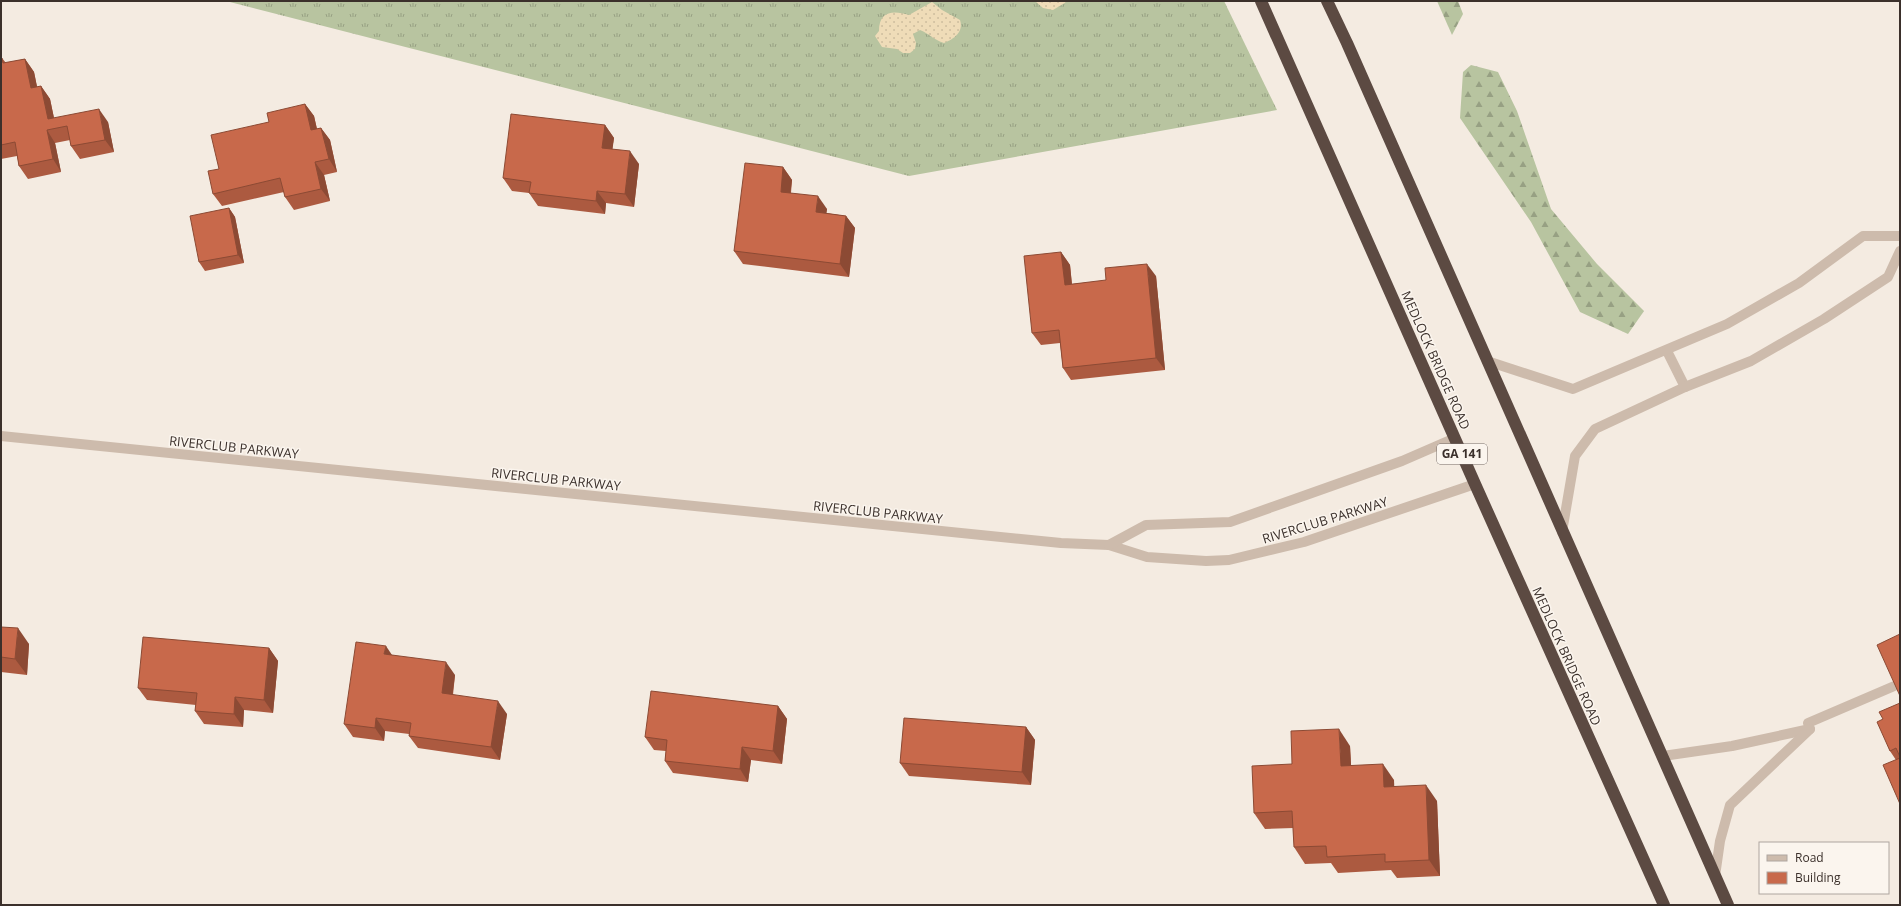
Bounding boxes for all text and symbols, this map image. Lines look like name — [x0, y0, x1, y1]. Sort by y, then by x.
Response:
street label: MEDLOCK BRIDGE ROAD — [1397, 288, 1475, 432]
street label: RIVERCLUB PARKWAY — [168, 431, 301, 463]
road number: GA 141 — [1437, 444, 1487, 464]
street label: RIVERCLUB PARKWAY — [490, 463, 623, 495]
street label: RIVERCLUB PARKWAY — [1260, 492, 1391, 548]
street label: RIVERCLUB PARKWAY — [812, 496, 945, 528]
street label: MEDLOCK BRIDGE ROAD — [1528, 584, 1606, 728]
legend — [1759, 842, 1889, 894]
text: Road — [1795, 849, 1824, 866]
text: Building — [1795, 869, 1841, 886]

